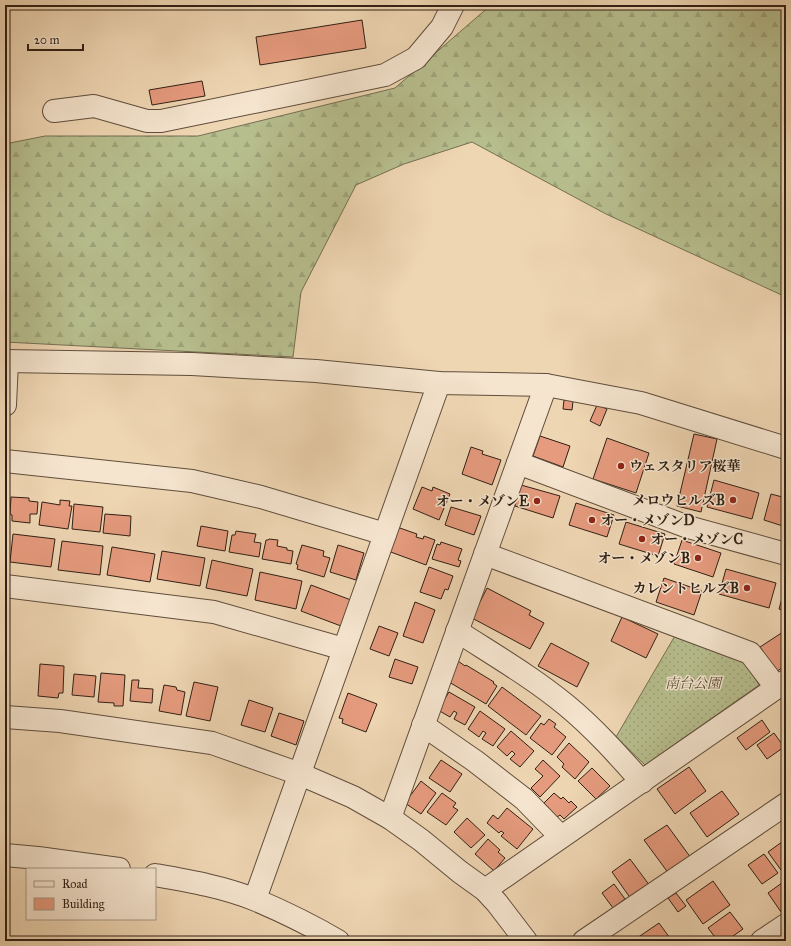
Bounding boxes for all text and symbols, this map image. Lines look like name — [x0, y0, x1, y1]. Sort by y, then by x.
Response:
scale bar — [28, 26, 83, 52]
text: 20 m — [34, 33, 60, 47]
place label: ウェスタリア桜華 — [629, 458, 740, 475]
marker: ウェスタリア桜華 — [616, 461, 626, 471]
place label: メロウヒルズB — [632, 492, 725, 509]
place label: オー・メゾンE — [435, 493, 529, 510]
marker: メロウヒルズB — [728, 495, 738, 505]
marker: オー・メゾンE — [532, 496, 542, 506]
place label: オー・メゾンD — [600, 512, 695, 529]
marker: オー・メゾンD — [587, 515, 597, 525]
place label: オー・メゾンC — [650, 531, 743, 548]
marker: オー・メゾンC — [637, 534, 647, 544]
place label: オー・メゾンB — [597, 550, 690, 567]
marker: オー・メゾンB — [693, 553, 703, 563]
place label: カレントヒルズB — [633, 580, 739, 597]
marker: カレントヒルズB — [742, 583, 752, 593]
park label: 南台公園 — [665, 675, 723, 692]
legend — [26, 868, 156, 920]
text: Road — [62, 877, 88, 891]
text: Building — [62, 897, 105, 912]

